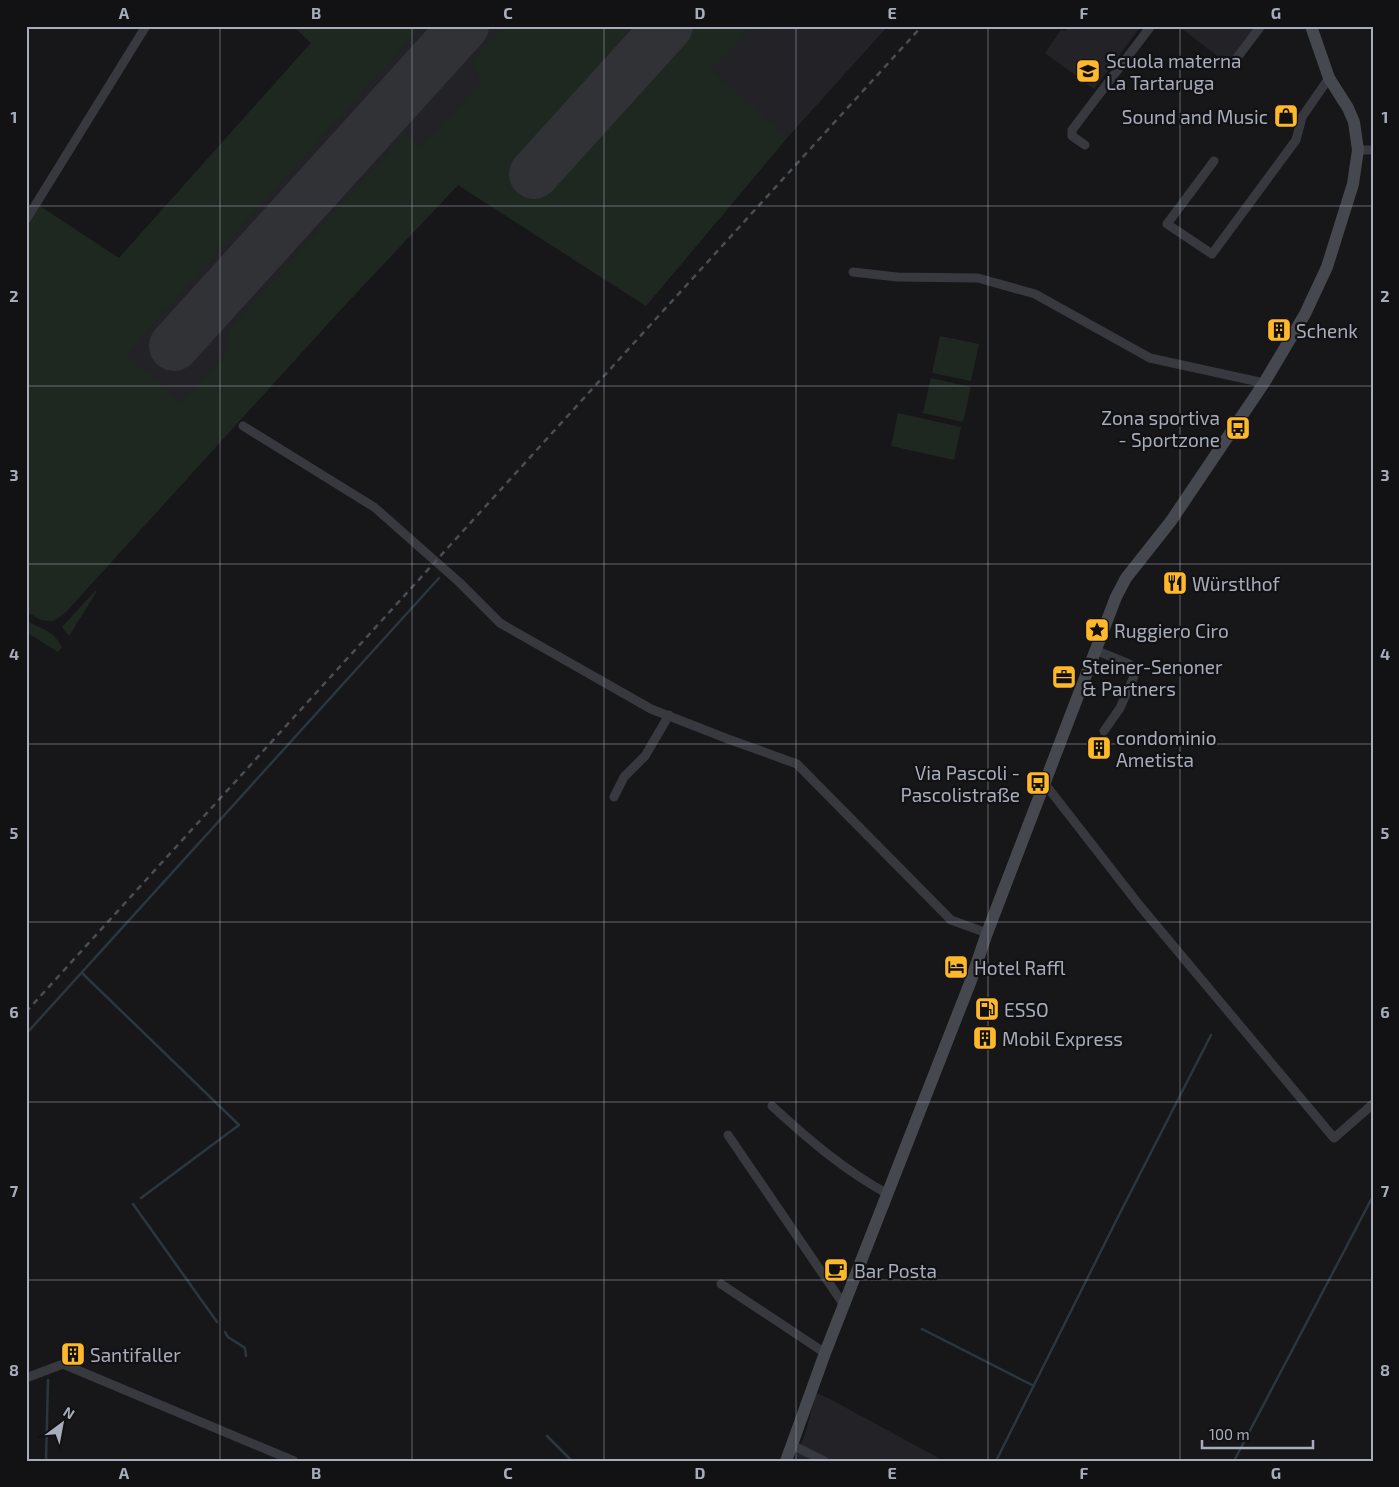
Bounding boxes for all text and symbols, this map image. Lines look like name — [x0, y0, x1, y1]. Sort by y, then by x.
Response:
text: A — [119, 3, 130, 22]
text: B — [311, 3, 321, 22]
text: C — [503, 3, 513, 22]
text: D — [695, 3, 706, 22]
text: E — [887, 3, 897, 22]
text: F — [1080, 3, 1089, 22]
text: G — [1271, 3, 1281, 22]
place label: Scuola materna La Tartaruga — [1106, 49, 1242, 94]
school or university icon: Scuola materna La Tartaruga — [1075, 58, 1101, 84]
shop icon: Sound and Music — [1273, 103, 1299, 129]
place label: Sound and Music — [1122, 105, 1268, 128]
text: 1 — [11, 107, 17, 126]
text: 1 — [1382, 107, 1388, 126]
text: 2 — [9, 286, 19, 305]
text: 2 — [1380, 286, 1390, 305]
building icon: Schenk — [1266, 317, 1292, 343]
place label: Schenk — [1296, 319, 1358, 342]
place label: Zona sportiva - Sportzone — [1101, 406, 1220, 451]
bus stop icon: Zona sportiva - Sportzone — [1225, 415, 1251, 441]
text: 3 — [9, 465, 19, 484]
text: 3 — [1380, 465, 1390, 484]
restaurant icon: Würstlhof — [1162, 570, 1188, 596]
place label: Würstlhof — [1192, 572, 1281, 595]
place icon: Ruggiero Ciro — [1084, 617, 1110, 643]
place label: Ruggiero Ciro — [1114, 619, 1229, 642]
text: 4 — [9, 644, 19, 663]
text: 4 — [1380, 644, 1390, 663]
place label: Steiner-Senoner & Partners — [1082, 655, 1223, 700]
office icon: Steiner-Senoner & Partners — [1051, 664, 1077, 690]
place label: condominio Ametista — [1116, 726, 1217, 771]
building icon: condominio Ametista — [1086, 735, 1112, 761]
place label: Via Pascoli - Pascolistraße — [901, 761, 1020, 806]
bus stop icon: Via Pascoli - Pascolistraße — [1025, 770, 1051, 796]
text: 5 — [10, 823, 19, 842]
text: 5 — [1381, 823, 1390, 842]
hotel icon: Hotel Raffl — [943, 954, 969, 980]
place label: Hotel Raffl — [974, 956, 1066, 979]
fuel station icon: ESSO — [974, 996, 1000, 1022]
place label: ESSO — [1004, 998, 1049, 1021]
text: 6 — [9, 1002, 19, 1021]
text: 6 — [1380, 1002, 1390, 1021]
building icon: Mobil Express — [972, 1025, 998, 1051]
place label: Mobil Express — [1002, 1027, 1123, 1050]
text: 7 — [10, 1181, 19, 1200]
text: 7 — [1381, 1181, 1390, 1200]
cafe icon: Bar Posta — [823, 1257, 849, 1283]
place label: Bar Posta — [854, 1259, 937, 1282]
building icon: Santifaller — [60, 1341, 86, 1367]
place label: Santifaller — [90, 1343, 181, 1366]
text: 8 — [9, 1360, 19, 1379]
text: 8 — [1380, 1360, 1390, 1379]
north arrow — [38, 1400, 88, 1450]
text: N — [60, 1403, 78, 1422]
scale bar — [1202, 1417, 1313, 1449]
text: 100 m — [1209, 1425, 1250, 1443]
text: A — [119, 1463, 130, 1482]
text: B — [311, 1463, 321, 1482]
text: C — [503, 1463, 513, 1482]
text: D — [695, 1463, 706, 1482]
text: E — [887, 1463, 897, 1482]
text: F — [1080, 1463, 1089, 1482]
text: G — [1271, 1463, 1281, 1482]

